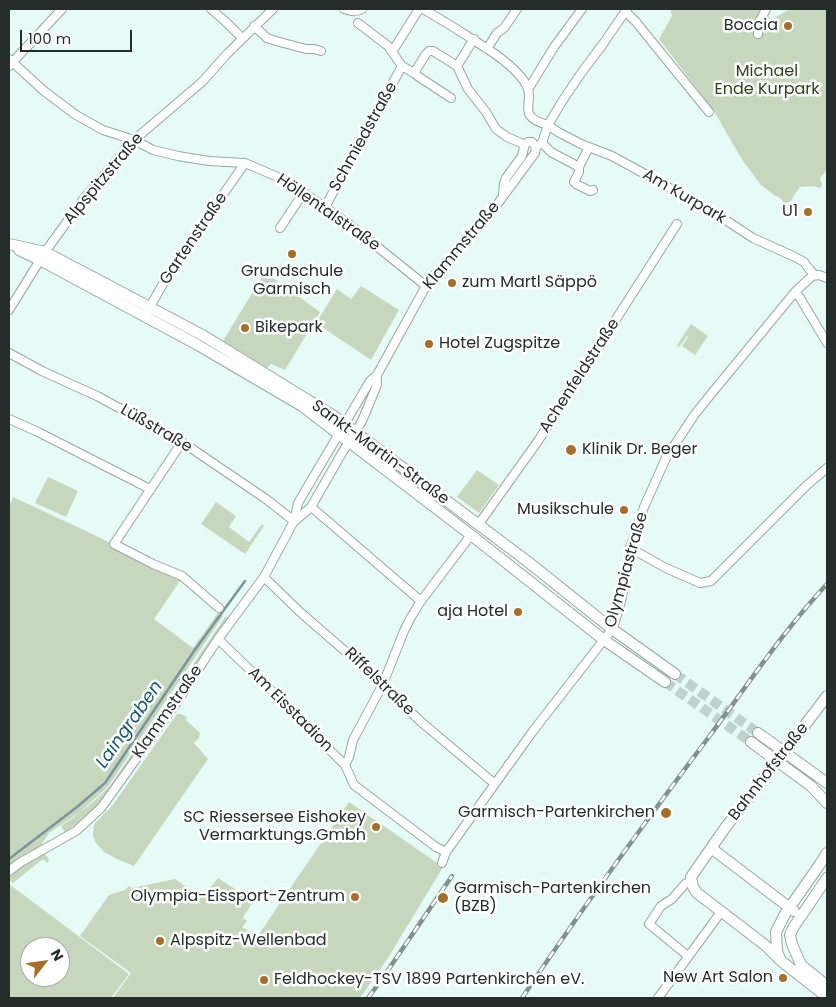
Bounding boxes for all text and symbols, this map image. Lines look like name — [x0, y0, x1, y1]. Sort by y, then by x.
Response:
place label: Boccia — [724, 16, 778, 36]
scale bar — [22, 20, 135, 52]
marker: Boccia — [782, 20, 794, 32]
text: 100 m — [28, 28, 71, 49]
park label: Michael Ende Kurpark — [714, 62, 820, 100]
street label: Schmiedstraße — [326, 79, 402, 195]
street label: Alpspitzstraße — [60, 129, 148, 229]
street label: Am Kurpark — [639, 165, 729, 229]
street label: Höllentalstraße — [273, 170, 383, 256]
street label: Gartenstraße — [156, 189, 232, 289]
street label: Klammstraße — [420, 198, 504, 294]
place label: U1 — [782, 202, 798, 222]
marker: U1 — [802, 206, 814, 218]
marker: Grundschule Garmisch — [286, 248, 298, 260]
place label: Grundschule Garmisch — [241, 262, 343, 300]
place label: zum Martl Säppö — [462, 273, 597, 293]
marker: zum Martl Säppö — [446, 277, 458, 289]
street label: Achenfeldstraße — [536, 315, 624, 437]
place label: Bikepark — [255, 318, 323, 338]
marker: Bikepark — [239, 322, 251, 334]
place label: Hotel Zugspitze — [439, 334, 560, 354]
marker: Hotel Zugspitze — [423, 338, 435, 350]
street label: Sankt-Martin-Straße — [307, 397, 453, 509]
street label: Lüßstraße — [117, 401, 195, 457]
place label: Klinik Dr. Beger — [582, 440, 697, 460]
marker: Klinik Dr. Beger — [564, 443, 578, 457]
place label: Musikschule — [517, 500, 614, 520]
marker: Musikschule — [618, 504, 630, 516]
street label: Olympiastraße — [601, 510, 653, 630]
place label: aja Hotel — [437, 602, 508, 622]
marker: aja Hotel — [512, 606, 524, 618]
street label: Riffelstraße — [340, 644, 418, 720]
street label: Klammstraße — [129, 662, 207, 762]
street label: Am Eisstadion — [244, 664, 336, 756]
water label: Laingraben — [92, 677, 168, 773]
street label: Bahnhofstraße — [725, 719, 813, 825]
place label: Garmisch-Partenkirchen — [458, 803, 655, 823]
marker: Garmisch-Partenkirchen — [659, 806, 673, 820]
place label: SC Riessersee Eishokey Vermarktungs.Gmbh — [183, 808, 366, 846]
marker: SC Riessersee Eishokey Vermarktungs.Gmbh — [370, 821, 382, 833]
place label: Garmisch-Partenkirchen (BZB) — [454, 879, 651, 917]
place label: Olympia-Eissport-Zentrum — [131, 887, 345, 907]
marker: Olympia-Eissport-Zentrum — [349, 891, 361, 903]
marker: Garmisch-Partenkirchen (BZB) — [436, 891, 450, 905]
place label: Alpspitz-Wellenbad — [170, 931, 327, 951]
marker: Alpspitz-Wellenbad — [154, 935, 166, 947]
north arrow — [20, 937, 70, 987]
text: N — [46, 945, 68, 965]
place label: New Art Salon — [663, 968, 773, 988]
place label: Feldhockey-TSV 1899 Partenkirchen eV. — [274, 970, 584, 990]
marker: New Art Salon — [777, 972, 789, 984]
marker: Feldhockey-TSV 1899 Partenkirchen eV. — [258, 974, 270, 986]

